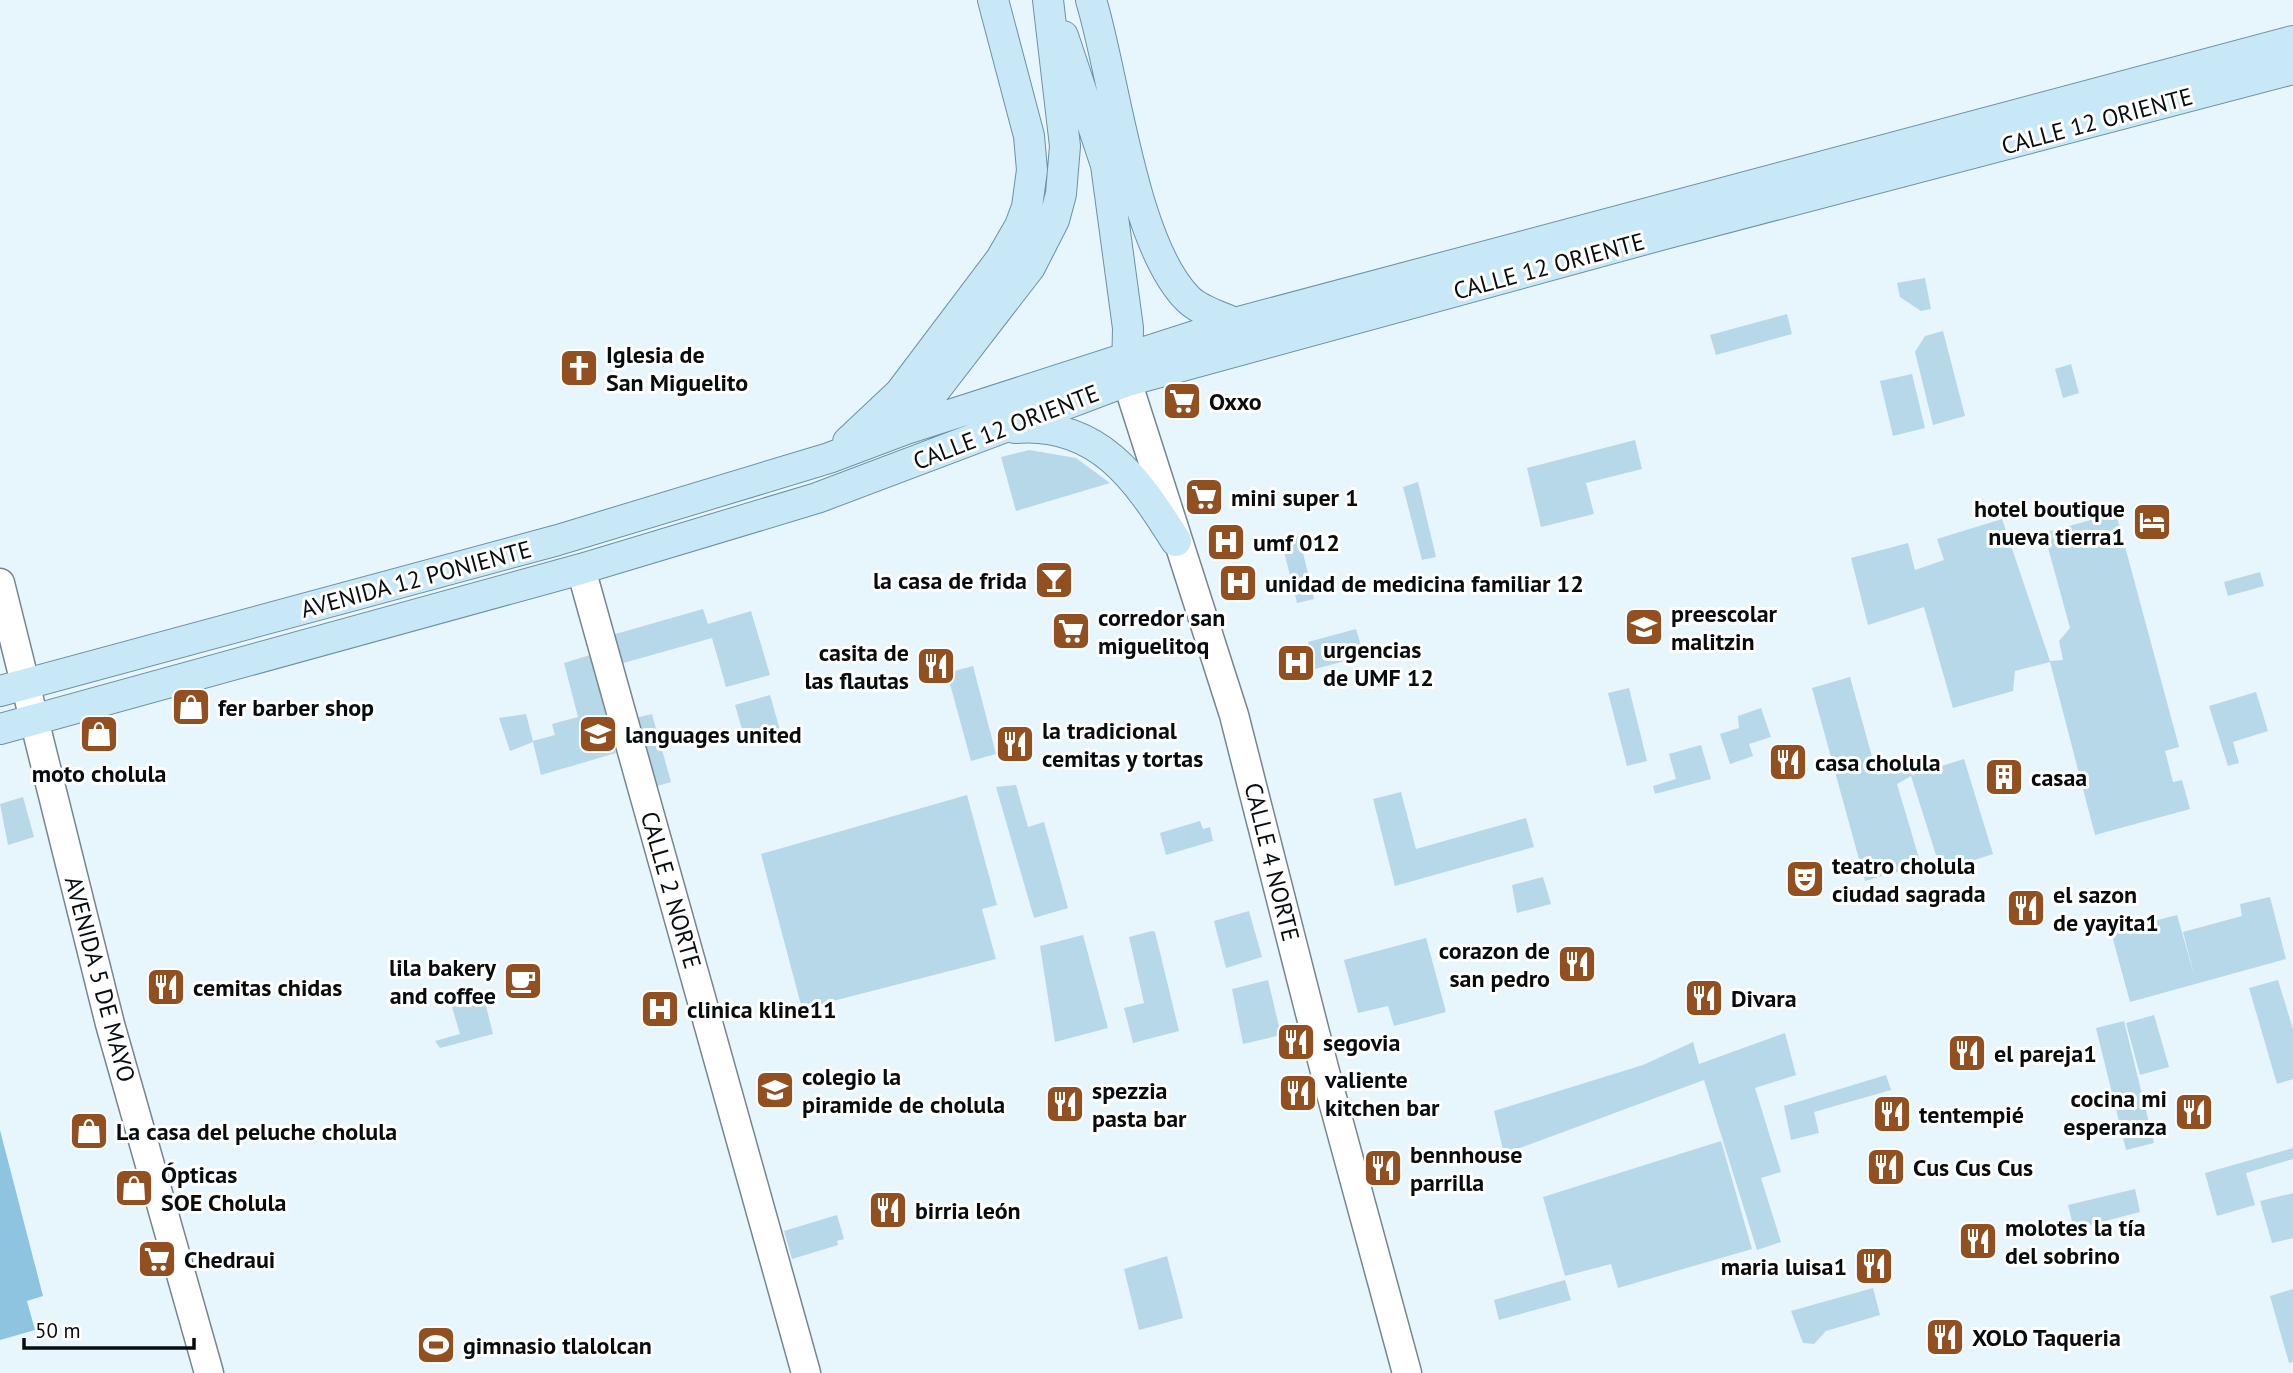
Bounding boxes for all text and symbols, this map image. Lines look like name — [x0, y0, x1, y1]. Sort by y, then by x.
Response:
street label: CALLE 12 ORIENTE — [1998, 81, 2196, 161]
street label: CALLE 12 ORIENTE — [1450, 226, 1648, 306]
place label: Iglesia de San Miguelito — [606, 339, 748, 398]
church icon: Iglesia de San Miguelito — [558, 347, 600, 389]
street label: CALLE 12 ORIENTE — [909, 377, 1103, 477]
supermarket icon: Oxxo — [1161, 380, 1203, 422]
place label: Oxxo — [1209, 386, 1262, 417]
supermarket icon: mini super 1 — [1183, 476, 1225, 518]
place label: mini super 1 — [1231, 482, 1359, 513]
place label: hotel boutique nueva tierra1 — [1974, 493, 2125, 552]
hotel icon: hotel boutique nueva tierra1 — [2131, 501, 2173, 543]
hospital icon: umf 012 — [1205, 521, 1247, 563]
place label: umf 012 — [1253, 527, 1340, 558]
street label: AVENIDA 12 PONIENTE — [297, 533, 535, 625]
bar icon: la casa de frida — [1033, 559, 1075, 601]
hospital icon: unidad de medicina familiar 12 — [1217, 562, 1259, 604]
place label: la casa de frida — [873, 565, 1027, 596]
place label: unidad de medicina familiar 12 — [1265, 568, 1584, 599]
place label: preescolar malitzin — [1671, 598, 1778, 657]
place label: corredor san miguelitoq — [1098, 602, 1225, 661]
school or university icon: preescolar malitzin — [1623, 606, 1665, 648]
supermarket icon: corredor san miguelitoq — [1050, 610, 1092, 652]
place label: urgencias de UMF 12 — [1323, 634, 1434, 693]
place label: casita de las flautas — [804, 637, 909, 696]
hospital icon: urgencias de UMF 12 — [1275, 642, 1317, 684]
restaurant icon: casita de las flautas — [915, 645, 957, 687]
shop icon: fer barber shop — [170, 686, 212, 728]
place label: fer barber shop — [218, 692, 374, 723]
shop icon: moto cholula — [78, 713, 120, 755]
school or university icon: languages united — [577, 713, 619, 755]
place label: la tradicional cemitas y tortas — [1042, 715, 1203, 774]
place label: languages united — [625, 719, 802, 750]
restaurant icon: la tradicional cemitas y tortas — [994, 723, 1036, 765]
restaurant icon: casa cholula — [1767, 741, 1809, 783]
place label: casa cholula — [1815, 747, 1941, 778]
building icon: casaa — [1983, 756, 2025, 798]
place label: moto cholula — [32, 758, 166, 789]
place label: casaa — [2031, 762, 2087, 793]
street label: CALLE 4 NORTE — [1237, 780, 1307, 944]
street label: CALLE 2 NORTE — [634, 808, 708, 972]
place label: teatro cholula ciudad sagrada — [1832, 850, 1986, 909]
theatre icon: teatro cholula ciudad sagrada — [1784, 858, 1826, 900]
street label: AVENIDA 5 DE MAYO — [58, 873, 142, 1085]
place label: el sazon de yayita1 — [2053, 879, 2159, 938]
restaurant icon: el sazon de yayita1 — [2005, 887, 2047, 929]
place label: corazon de san pedro — [1439, 935, 1550, 994]
restaurant icon: corazon de san pedro — [1556, 943, 1598, 985]
place label: lila bakery and coffee — [389, 952, 497, 1011]
cafe icon: lila bakery and coffee — [502, 960, 544, 1002]
restaurant icon: cemitas chidas — [145, 966, 187, 1008]
place label: cemitas chidas — [193, 972, 342, 1003]
restaurant icon: Divara — [1683, 977, 1725, 1019]
place label: Divara — [1731, 983, 1797, 1014]
hospital icon: clinica kline11 — [639, 988, 681, 1030]
place label: clinica kline11 — [687, 994, 837, 1025]
restaurant icon: segovia — [1275, 1021, 1317, 1063]
place label: segovia — [1323, 1027, 1400, 1058]
restaurant icon: el pareja1 — [1946, 1032, 1988, 1074]
place label: el pareja1 — [1994, 1038, 2097, 1069]
place label: colegio la piramide de cholula — [802, 1061, 1005, 1120]
place label: valiente kitchen bar — [1324, 1064, 1440, 1123]
school or university icon: colegio la piramide de cholula — [754, 1069, 796, 1111]
restaurant icon: valiente kitchen bar — [1277, 1072, 1319, 1114]
place label: spezzia pasta bar — [1092, 1075, 1187, 1134]
restaurant icon: spezzia pasta bar — [1044, 1083, 1086, 1125]
place label: cocina mi esperanza — [2063, 1083, 2167, 1142]
restaurant icon: cocina mi esperanza — [2173, 1091, 2215, 1133]
restaurant icon: tentempié — [1871, 1093, 1913, 1135]
place label: tentempié — [1919, 1099, 2024, 1130]
shop icon: La casa del peluche cholula — [68, 1110, 110, 1152]
place label: La casa del peluche cholula — [116, 1116, 397, 1147]
place label: bennhouse parrilla — [1410, 1139, 1522, 1198]
restaurant icon: Cus Cus Cus — [1865, 1146, 1907, 1188]
restaurant icon: bennhouse parrilla — [1362, 1147, 1404, 1189]
place label: Cus Cus Cus — [1913, 1152, 2033, 1183]
place label: Ópticas SOE Cholula — [161, 1159, 286, 1218]
shop icon: Ópticas SOE Cholula — [113, 1167, 155, 1209]
restaurant icon: birria león — [867, 1189, 909, 1231]
place label: birria león — [915, 1195, 1021, 1226]
place label: molotes la tía del sobrino — [2005, 1212, 2146, 1271]
restaurant icon: molotes la tía del sobrino — [1957, 1220, 1999, 1262]
supermarket icon: Chedraui — [136, 1238, 178, 1280]
place label: Chedraui — [184, 1244, 275, 1275]
restaurant icon: maria luisa1 — [1853, 1245, 1895, 1287]
place label: maria luisa1 — [1721, 1251, 1847, 1282]
scale bar — [24, 1306, 194, 1350]
restaurant icon: XOLO Taqueria — [1924, 1316, 1966, 1358]
text: 50 m — [35, 1317, 81, 1344]
place label: XOLO Taqueria — [1972, 1322, 2121, 1353]
sports icon: gimnasio tlalolcan — [415, 1324, 457, 1366]
place label: gimnasio tlalolcan — [463, 1330, 652, 1361]

